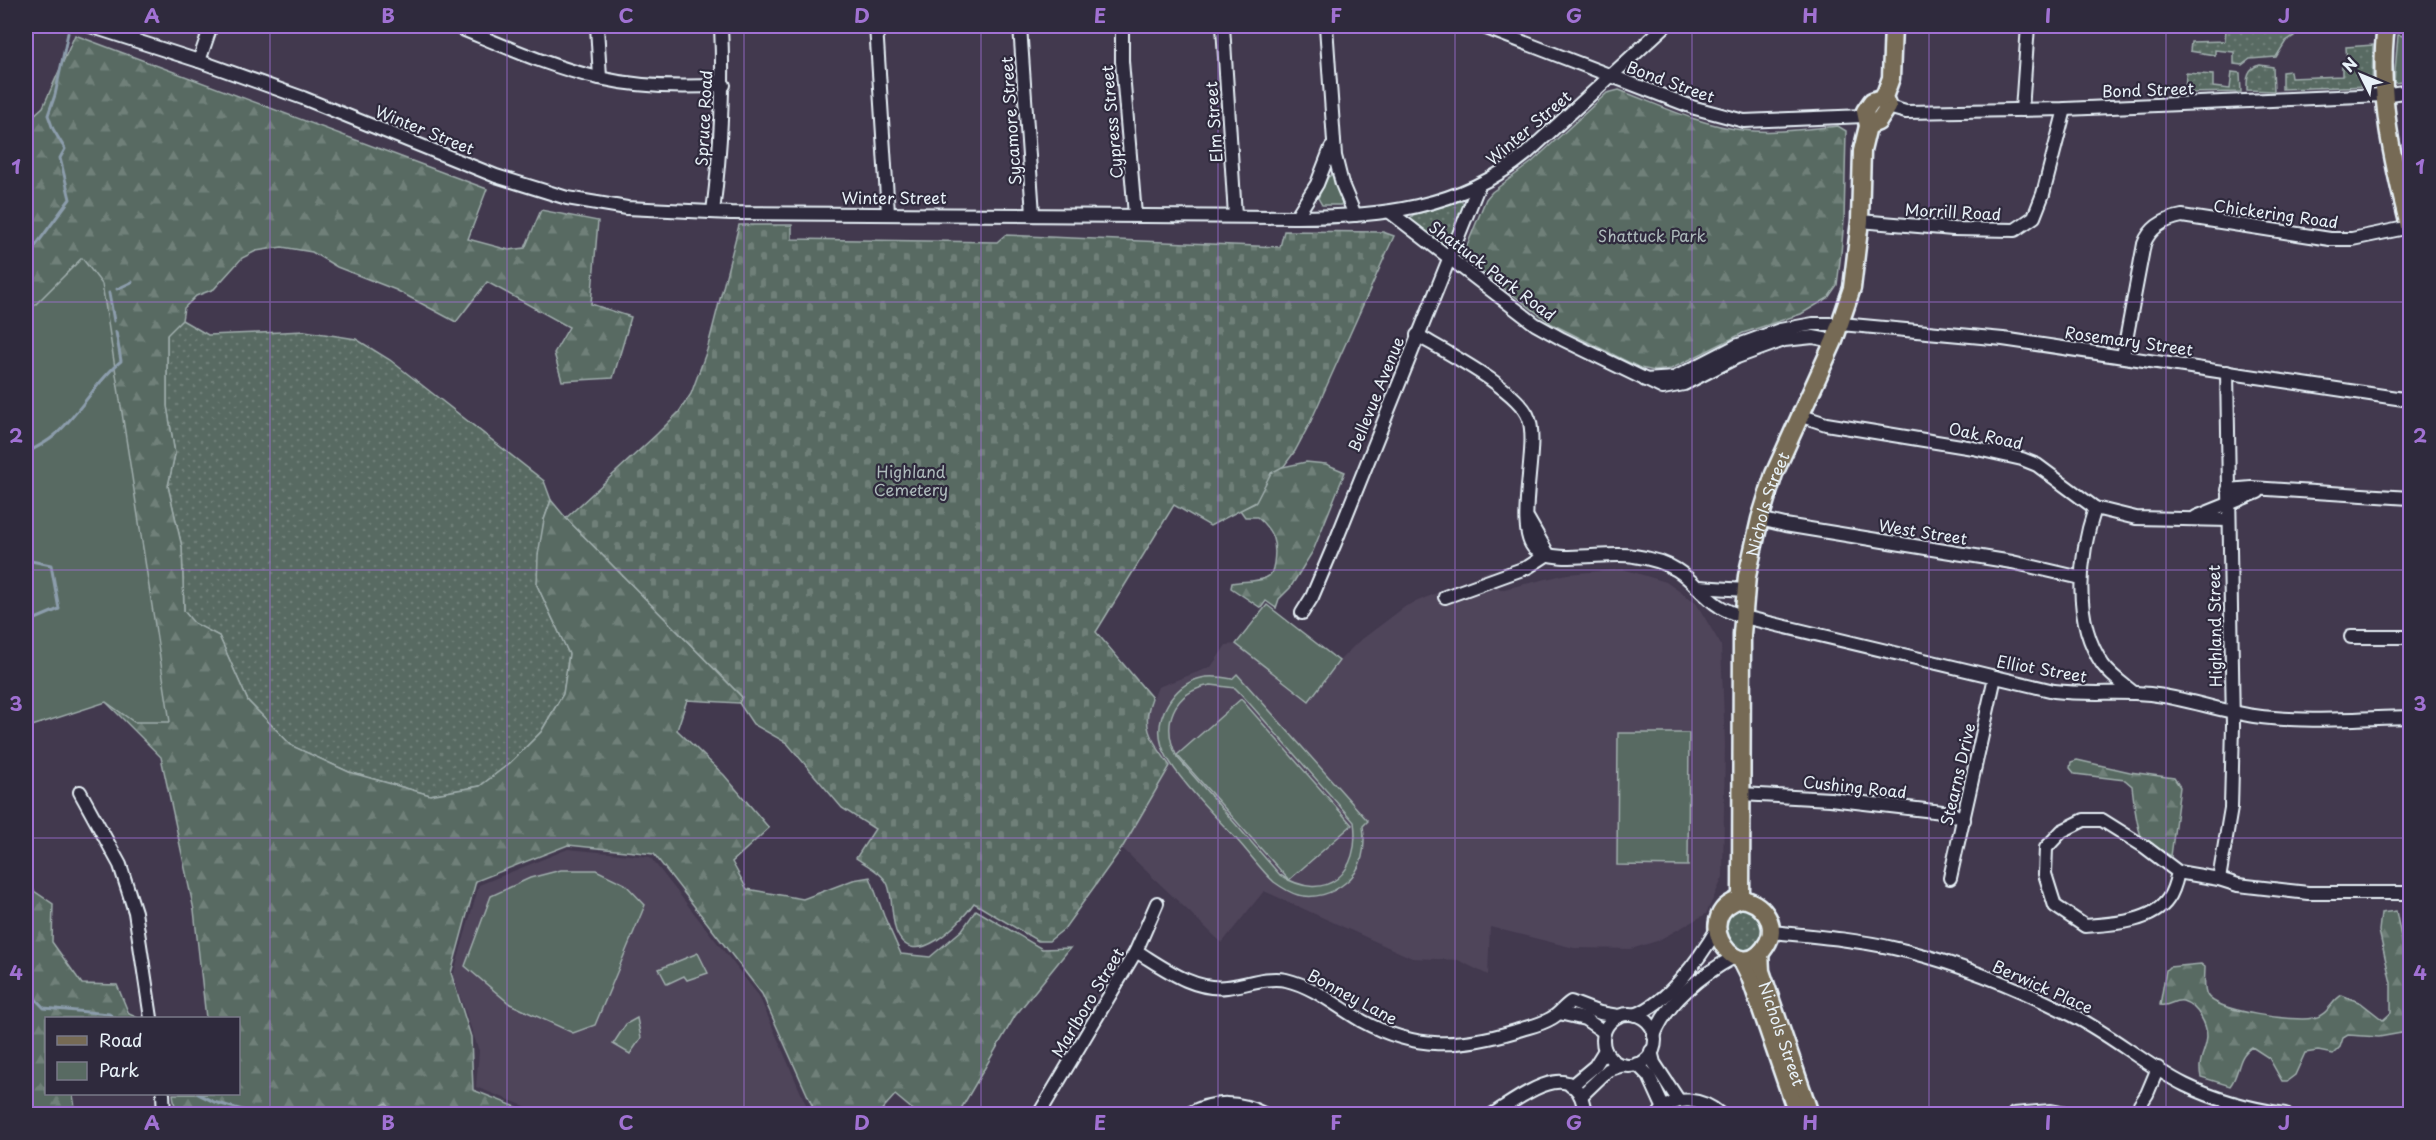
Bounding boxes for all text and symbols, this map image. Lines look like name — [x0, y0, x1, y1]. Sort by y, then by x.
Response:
text: A — [144, 0, 160, 30]
text: B — [381, 0, 395, 30]
text: C — [618, 0, 634, 30]
text: D — [854, 0, 870, 30]
text: E — [1094, 0, 1106, 30]
text: F — [1330, 0, 1342, 30]
text: G — [1566, 0, 1582, 30]
text: H — [1802, 0, 1818, 30]
text: I — [2045, 0, 2051, 30]
text: J — [2278, 0, 2290, 30]
north arrow — [2331, 45, 2391, 105]
text: N — [2336, 51, 2362, 77]
street label: Bond Street — [1624, 54, 1719, 108]
street label: Sycamore Street — [994, 55, 1026, 186]
street label: Cypress Street — [1094, 64, 1128, 180]
street label: Spruce Road — [688, 69, 718, 167]
street label: Bond Street — [2101, 75, 2195, 103]
street label: Elm Street — [1198, 80, 1228, 163]
street label: Winter Street — [1480, 84, 1576, 170]
street label: Winter Street — [372, 98, 479, 160]
text: 1 — [11, 151, 21, 181]
text: 1 — [2415, 151, 2425, 181]
street label: Winter Street — [841, 185, 947, 209]
street label: Chickering Road — [2212, 192, 2340, 234]
street label: Morrill Road — [1904, 196, 2002, 226]
street label: Shattuck Park Road — [1425, 214, 1561, 326]
park label: Shattuck Park — [1598, 223, 1706, 247]
street label: Rosemary Street — [2063, 319, 2195, 361]
street label: Bellevue Avenue — [1341, 333, 1409, 455]
street label: Oak Road — [1947, 415, 2025, 455]
text: 2 — [9, 420, 23, 450]
text: 2 — [2413, 420, 2427, 450]
street label: Nichols Street — [1740, 447, 1795, 559]
park label: Highland Cemetery — [874, 459, 948, 501]
street label: West Street — [1877, 512, 1970, 550]
street label: Highland Street — [2201, 564, 2227, 687]
street label: Elliot Street — [1995, 648, 2089, 688]
text: 3 — [9, 688, 23, 718]
text: 3 — [2413, 688, 2427, 718]
street label: Stearns Drive — [1934, 720, 1980, 828]
street label: Cushing Road — [1802, 769, 1908, 803]
street label: Marlboro Street — [1045, 942, 1129, 1061]
street label: Berwick Place — [1989, 953, 2097, 1019]
text: 4 — [9, 957, 23, 987]
text: 4 — [2413, 957, 2427, 987]
street label: Bonney Lane — [1304, 962, 1402, 1030]
street label: Nichols Street — [1753, 978, 1812, 1089]
legend — [45, 1017, 240, 1095]
text: Road — [99, 1026, 143, 1053]
text: Park — [99, 1056, 139, 1083]
text: A — [144, 1107, 160, 1137]
text: B — [381, 1107, 395, 1137]
text: C — [618, 1107, 634, 1137]
text: D — [854, 1107, 870, 1137]
text: E — [1094, 1107, 1106, 1137]
text: F — [1330, 1107, 1342, 1137]
text: G — [1566, 1107, 1582, 1137]
text: H — [1802, 1107, 1818, 1137]
text: I — [2045, 1107, 2051, 1137]
text: J — [2278, 1107, 2290, 1137]

